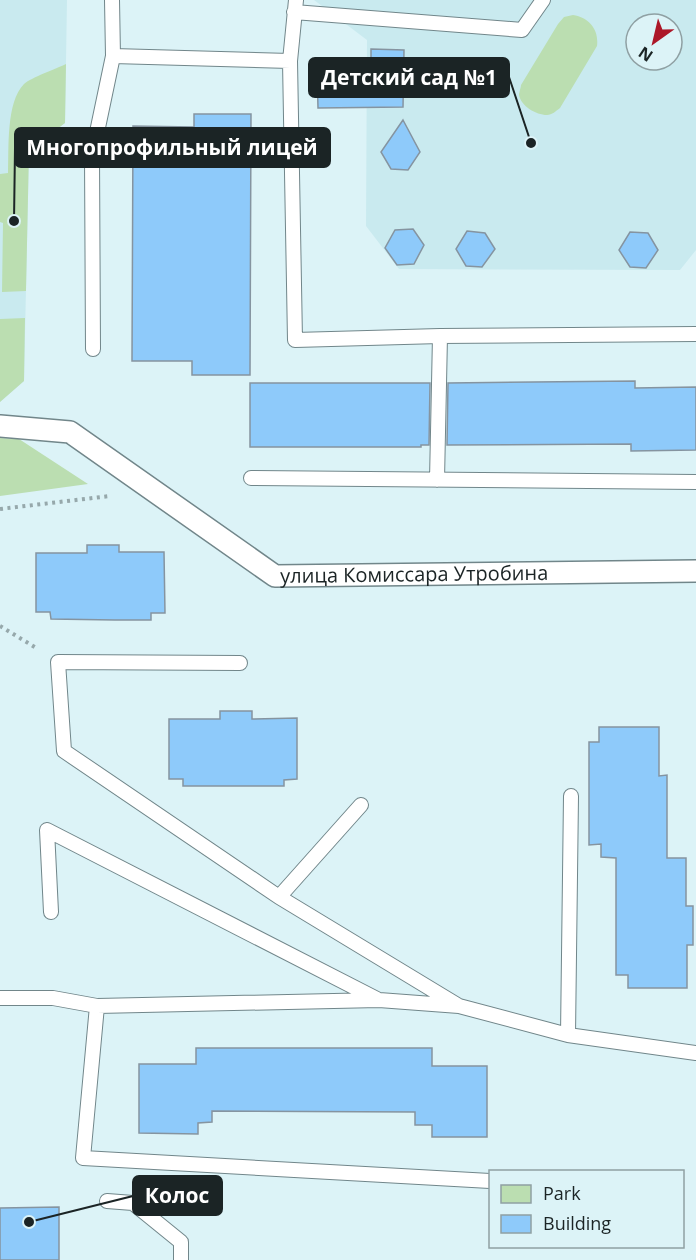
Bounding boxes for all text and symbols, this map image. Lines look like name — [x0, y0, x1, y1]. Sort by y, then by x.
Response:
north arrow — [624, 12, 684, 72]
text: N — [634, 42, 657, 67]
callout: Детский сад №1 — [309, 58, 509, 97]
text: Детский сад №1 — [321, 63, 497, 91]
callout: Многопрофильный лицей — [15, 128, 330, 167]
text: Многопрофильный лицей — [26, 133, 318, 161]
street label: улица Комиссара Утробина — [280, 559, 548, 589]
legend — [489, 1170, 684, 1248]
callout: Колос — [133, 1176, 222, 1215]
text: Колос — [145, 1181, 209, 1209]
text: Park — [543, 1181, 581, 1205]
text: Building — [543, 1211, 611, 1235]

